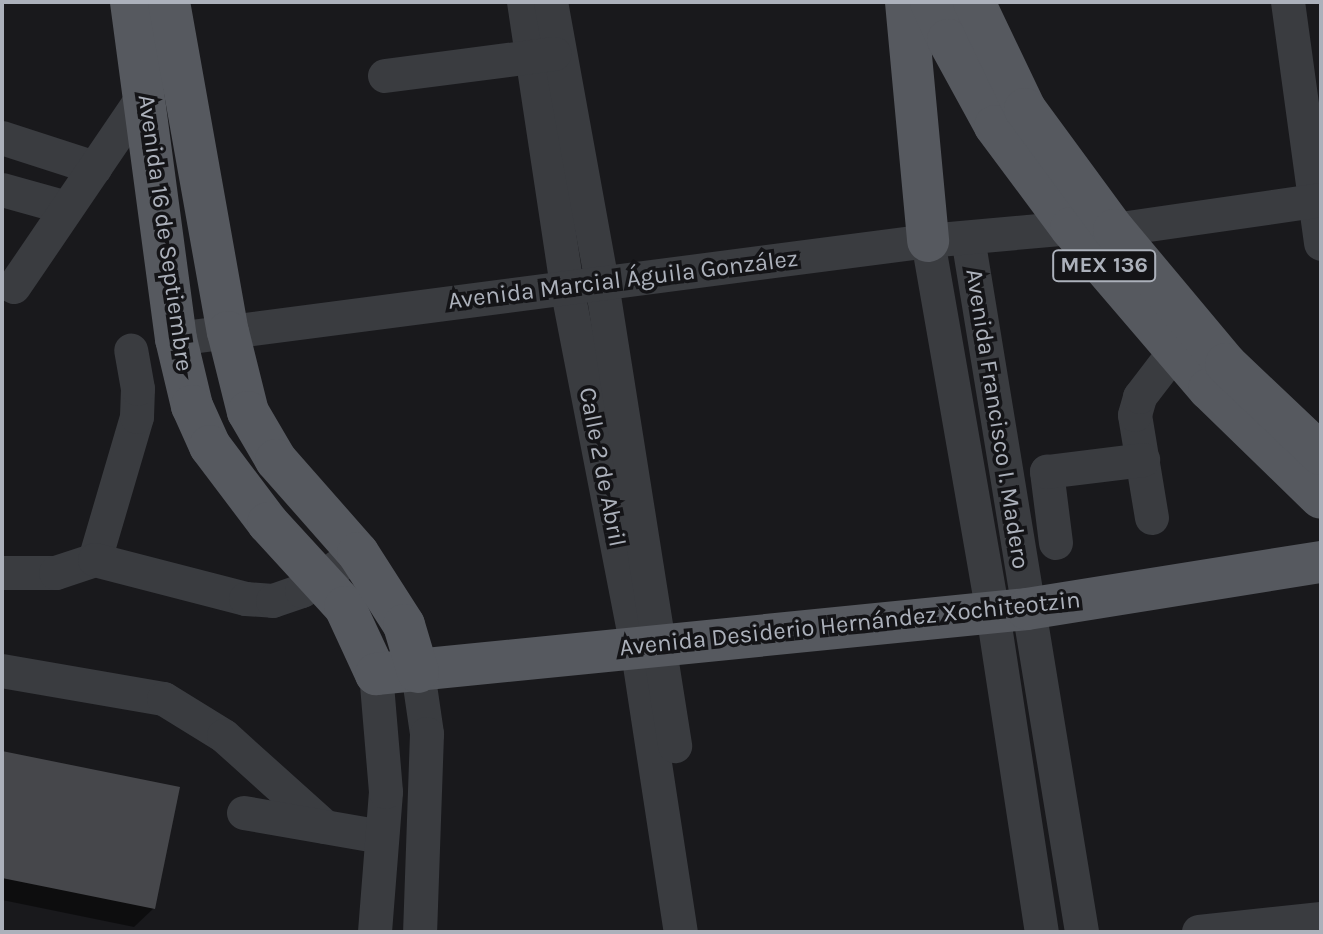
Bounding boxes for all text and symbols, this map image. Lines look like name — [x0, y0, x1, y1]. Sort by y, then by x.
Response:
street label: Avenida 16 de Septiembre — [131, 93, 199, 373]
street label: Avenida Marcial Águila González — [446, 244, 800, 316]
road number: MEX 136 — [1052, 248, 1156, 284]
street label: Avenida Francisco I. Madero — [959, 267, 1035, 571]
street label: Calle 2 de Abril — [572, 385, 632, 549]
street label: Avenida Desiderio Hernández Xochiteotzin — [618, 585, 1082, 663]

